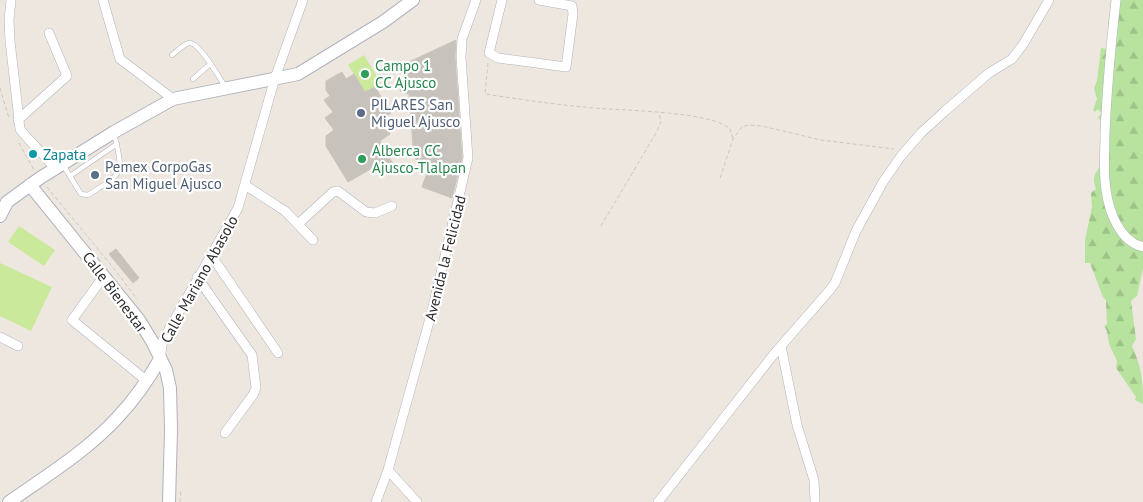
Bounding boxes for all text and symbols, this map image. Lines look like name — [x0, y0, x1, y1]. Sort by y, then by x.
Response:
place label: Campo 1 CC Ajusco — [375, 56, 436, 92]
marker: Campo 1 CC Ajusco — [359, 68, 371, 80]
place label: PILARES San Miguel Ajusco — [371, 95, 460, 131]
marker: PILARES San Miguel Ajusco — [355, 107, 367, 119]
place label: Alberca CC Ajusco-Tlalpan — [372, 141, 466, 177]
place label: Zapata — [43, 145, 86, 164]
marker: Zapata — [27, 148, 39, 160]
marker: Alberca CC Ajusco-Tlalpan — [356, 153, 368, 165]
place label: Pemex CorpoGas San Miguel Ajusco — [105, 157, 222, 193]
marker: Pemex CorpoGas San Miguel Ajusco — [89, 169, 101, 181]
street label: Avenida la Felicidad — [420, 193, 470, 323]
street label: Calle Mariano Abasolo — [156, 212, 242, 346]
street label: Calle Bienestar — [78, 248, 152, 336]

